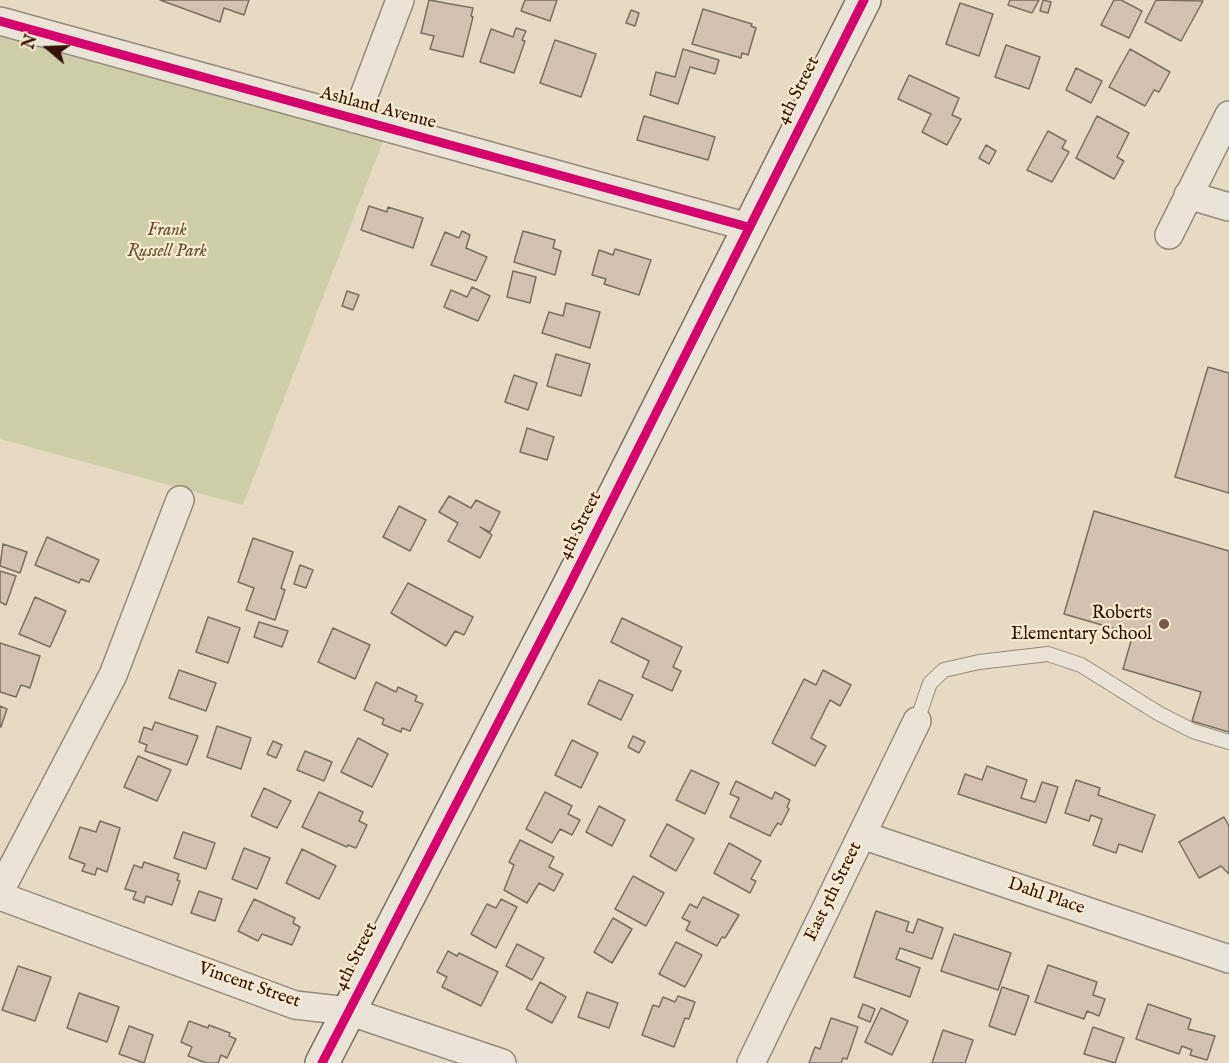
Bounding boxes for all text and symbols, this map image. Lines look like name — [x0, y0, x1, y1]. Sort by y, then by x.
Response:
north arrow — [18, 18, 78, 78]
text: N — [19, 32, 43, 52]
street label: 4th Street — [773, 53, 825, 129]
street label: Ashland Avenue — [318, 83, 438, 135]
park label: Frank Russell Park — [127, 220, 207, 262]
street label: 4th Street — [555, 488, 607, 564]
place label: Roberts Elementary School — [1011, 603, 1152, 646]
marker: Roberts Elementary School — [1157, 617, 1171, 631]
street label: East 5th Street — [801, 839, 867, 945]
street label: Dahl Place — [1005, 874, 1087, 920]
street label: 4th Street — [331, 919, 383, 995]
street label: Vincent Street — [195, 958, 303, 1014]

